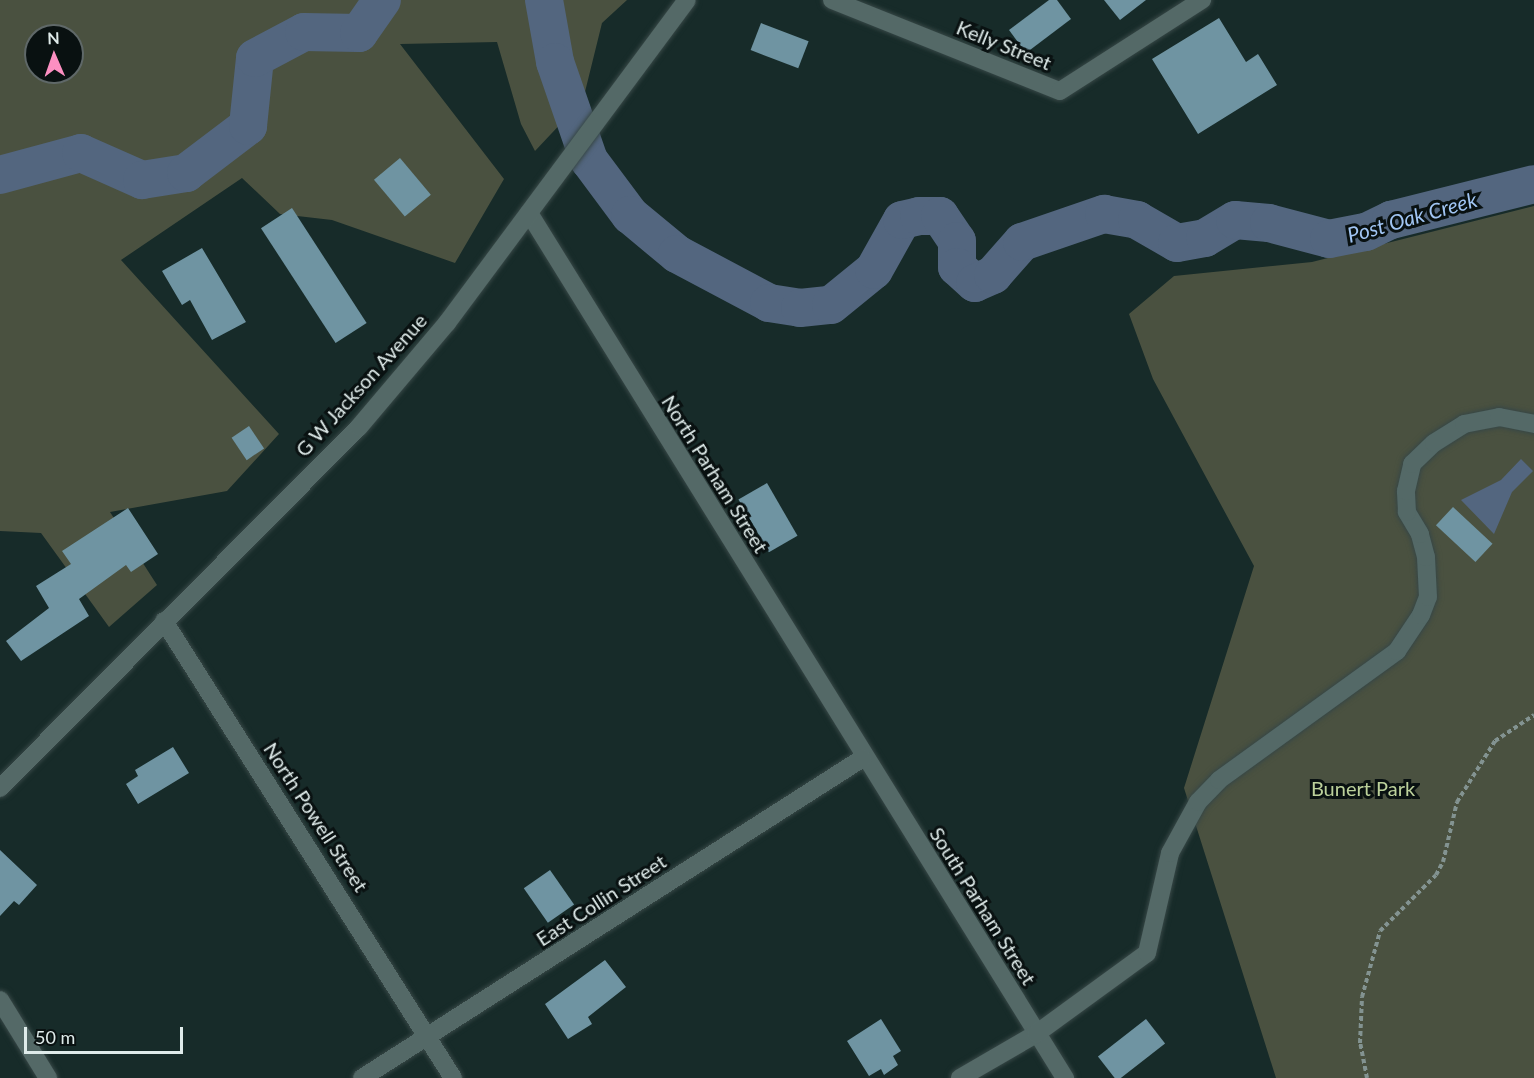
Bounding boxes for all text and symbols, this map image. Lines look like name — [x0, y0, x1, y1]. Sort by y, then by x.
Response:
street label: Kelly Street — [953, 15, 1055, 75]
north arrow — [24, 24, 84, 84]
text: N — [47, 28, 60, 47]
water label: Post Oak Creek — [1344, 186, 1480, 248]
street label: G W Jackson Avenue — [290, 308, 432, 462]
street label: North Parham Street — [657, 391, 773, 557]
street label: North Powell Street — [259, 738, 373, 896]
park label: Bunert Park — [1311, 776, 1415, 800]
street label: South Parham Street — [925, 823, 1041, 989]
street label: East Collin Street — [532, 849, 670, 951]
scale bar — [27, 1015, 186, 1053]
text: 50 m — [35, 1026, 75, 1048]

